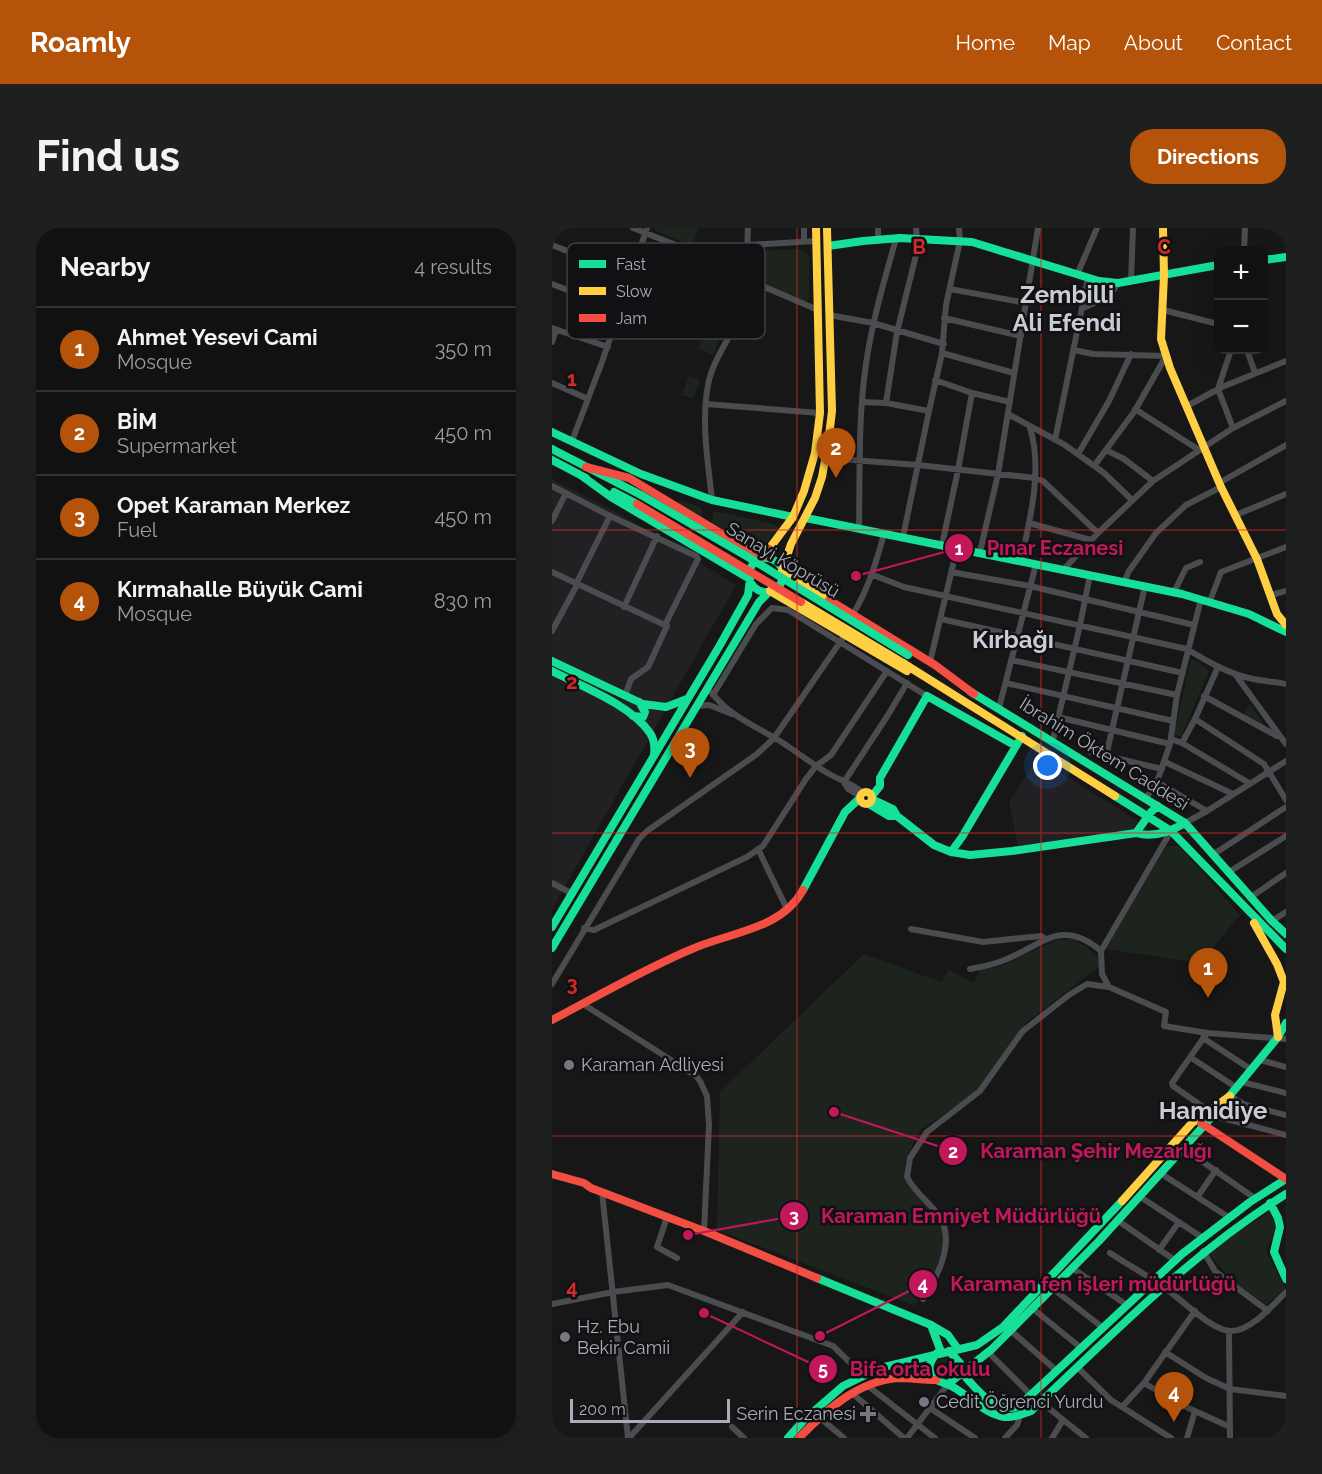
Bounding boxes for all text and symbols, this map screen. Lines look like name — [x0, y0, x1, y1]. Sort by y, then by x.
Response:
text: Roamly — [30, 26, 131, 59]
text: Home — [956, 30, 1015, 55]
text: Map — [1048, 30, 1091, 55]
text: About — [1124, 30, 1183, 55]
text: Contact — [1216, 30, 1292, 55]
button: Directions — [1130, 129, 1286, 184]
text: Find us — [36, 132, 180, 181]
text: B — [912, 235, 926, 259]
text: C — [1157, 235, 1171, 259]
legend — [567, 243, 765, 339]
map controls — [1214, 246, 1268, 354]
button: + — [1214, 246, 1268, 300]
text: Nearby — [60, 252, 150, 282]
text: 4 results — [414, 255, 492, 279]
text: Fast — [616, 255, 647, 274]
district label: Zembilli Ali Efendi — [1013, 280, 1121, 337]
text: Slow — [616, 282, 652, 301]
button: − — [1214, 300, 1268, 354]
text: Jam — [616, 309, 647, 328]
text: Ahmet Yesevi Cami — [117, 324, 318, 350]
text: 1 — [75, 337, 84, 361]
text: 350 m — [435, 337, 492, 361]
text: Mosque — [117, 350, 192, 374]
text: 1 — [567, 367, 577, 391]
text: BİM — [117, 408, 157, 434]
text: 2 — [74, 421, 85, 445]
text: 450 m — [434, 421, 492, 445]
pin: 2 — [816, 428, 856, 478]
text: Supermarket — [117, 434, 237, 458]
text: Opet Karaman Merkez — [117, 492, 350, 518]
text: 3 — [74, 505, 85, 529]
text: 450 m — [434, 505, 492, 529]
text: Fuel — [117, 518, 157, 542]
street label: Sanayi Köprüsü — [723, 518, 844, 602]
callout: Pınar Eczanesi — [944, 529, 1135, 567]
text: Pınar Eczanesi — [987, 536, 1123, 560]
text: 1 — [955, 538, 964, 559]
text: Kırmahalle Büyük Cami — [117, 576, 363, 602]
text: 4 — [74, 589, 85, 613]
text: 830 m — [434, 589, 492, 613]
text: Mosque — [117, 602, 192, 626]
district label: Kırbağı — [972, 625, 1054, 654]
text: 2 — [566, 670, 578, 694]
street label: İbrahim Öktem Caddesi — [1016, 693, 1193, 814]
pin: 3 — [670, 728, 710, 778]
your location — [1033, 751, 1062, 780]
pin: 1 — [1188, 948, 1228, 998]
text: 3 — [566, 972, 578, 996]
place label: Karaman Adliyesi — [581, 1054, 724, 1075]
marker: Karaman Adliyesi — [562, 1058, 576, 1072]
district label: Hamidiye — [1159, 1096, 1267, 1125]
callout: Karaman Şehir Mezarlığı — [938, 1132, 1224, 1170]
text: Karaman Şehir Mezarlığı — [980, 1139, 1212, 1163]
text: 2 — [948, 1141, 958, 1162]
callout: Karaman Emniyet Müdürlüğü — [779, 1197, 1113, 1235]
text: Karaman Emniyet Müdürlüğü — [821, 1204, 1101, 1228]
text: 3 — [789, 1205, 799, 1226]
callout: Karaman fen işleri müdürlüğü — [908, 1265, 1247, 1303]
text: Karaman fen işleri müdürlüğü — [950, 1272, 1236, 1296]
text: 4 — [918, 1273, 928, 1294]
text: 4 — [566, 1275, 578, 1299]
place label: Hz. Ebu Bekir Camii — [577, 1316, 670, 1358]
marker: Hz. Ebu Bekir Camii — [558, 1330, 572, 1344]
callout: Bifa orta okulu — [808, 1350, 1002, 1388]
text: Bifa orta okulu — [850, 1357, 990, 1381]
text: 5 — [818, 1358, 828, 1379]
pin: 4 — [1154, 1372, 1194, 1422]
place label: Cedit Öğrenci Yurdu — [936, 1391, 1103, 1412]
marker: Cedit Öğrenci Yurdu — [917, 1395, 931, 1409]
scale bar — [570, 1396, 730, 1424]
text: 200 m — [579, 1400, 626, 1419]
place label: Serin Eczanesi — [736, 1403, 856, 1424]
marker: Serin Eczanesi — [861, 1407, 875, 1421]

